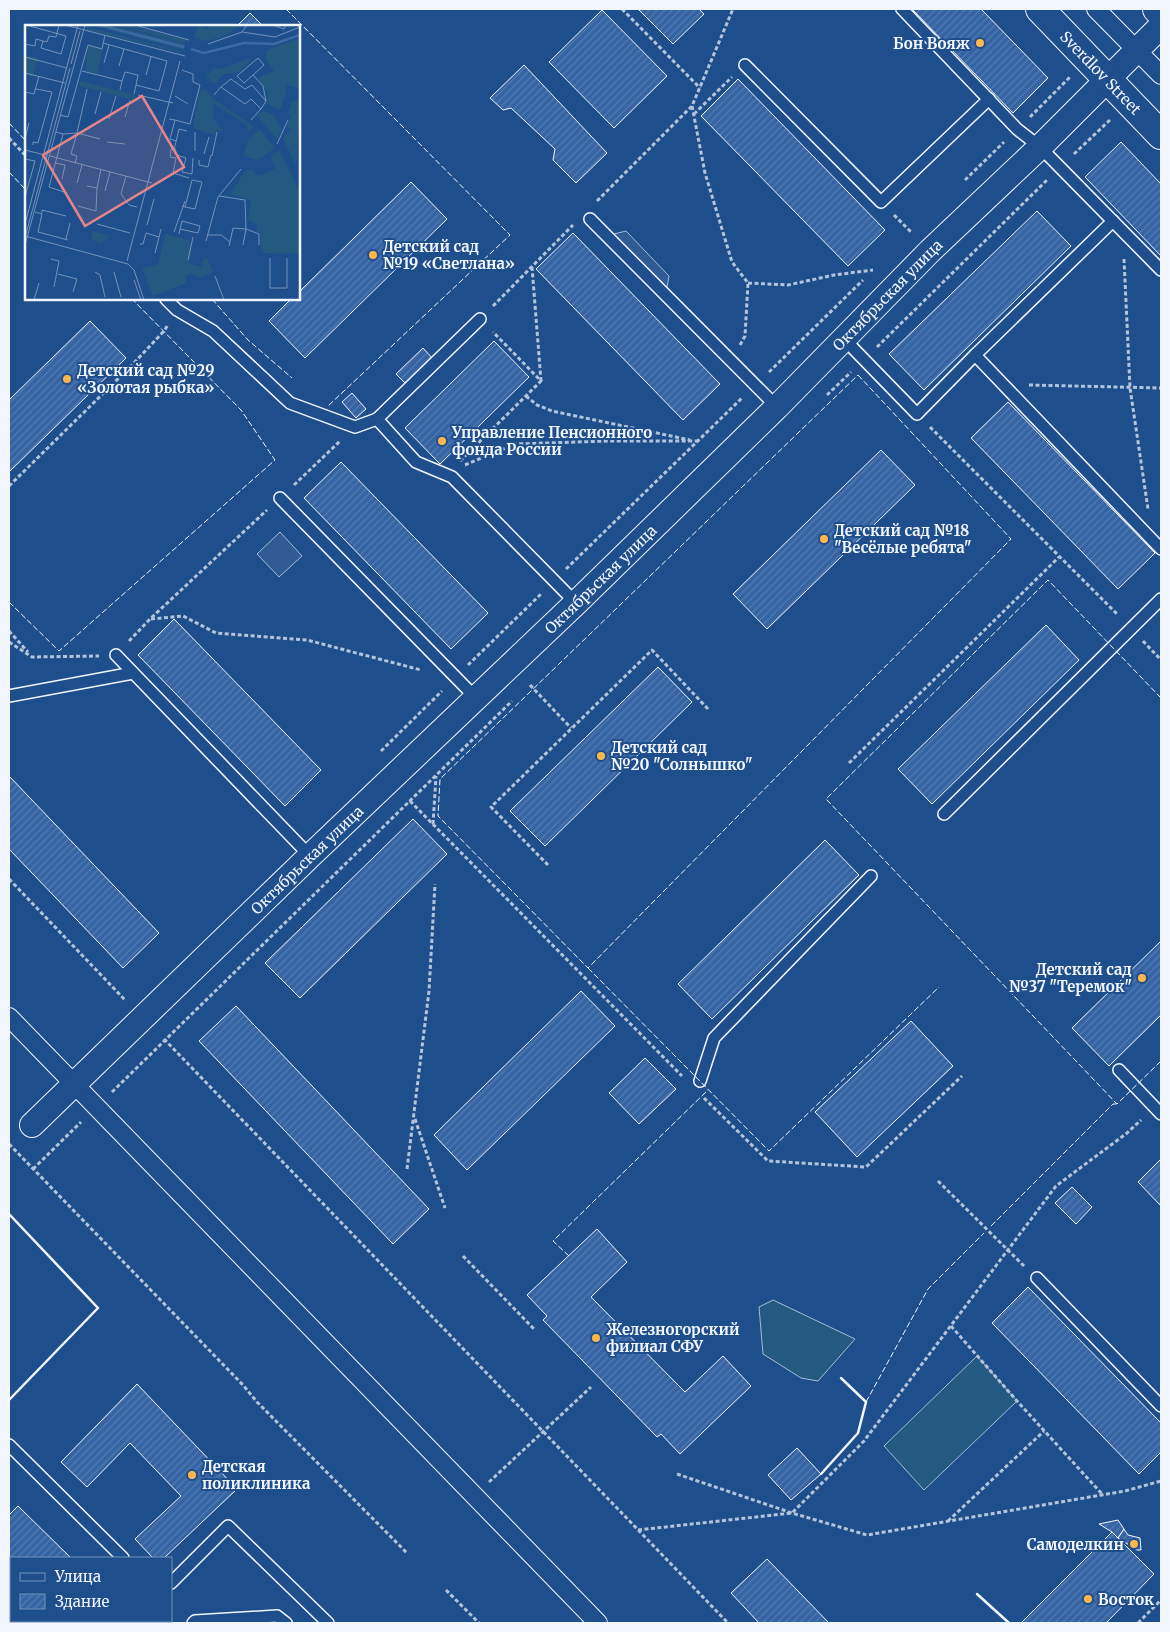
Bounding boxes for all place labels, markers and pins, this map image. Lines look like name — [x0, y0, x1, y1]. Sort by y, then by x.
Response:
place label: Бон Вояж — [893, 34, 971, 53]
marker: Бон Вояж — [974, 37, 986, 49]
place label: Детский сад №19 «Светлана» — [383, 237, 515, 273]
marker: Детский сад №19 «Светлана» — [367, 249, 379, 261]
place label: Детский сад №29 «Золотая рыбка» — [77, 361, 215, 397]
marker: Детский сад №29 «Золотая рыбка» — [61, 373, 73, 385]
place label: Управление Пенсионного фонда России — [451, 423, 652, 459]
marker: Управление Пенсионного фонда России — [436, 435, 448, 447]
place label: Детский сад №18 "Весёлые ребята" — [834, 521, 972, 557]
marker: Детский сад №18 "Весёлые ребята" — [818, 533, 830, 545]
place label: Детский сад №20 "Солнышко" — [611, 738, 753, 774]
marker: Детский сад №20 "Солнышко" — [595, 750, 607, 762]
place label: Детский сад №37 "Теремок" — [1009, 960, 1132, 996]
marker: Детский сад №37 "Теремок" — [1136, 972, 1148, 984]
place label: Железногорский филиал СФУ — [606, 1320, 740, 1356]
marker: Железногорский филиал СФУ — [590, 1332, 602, 1344]
place label: Детская поликлиника — [202, 1457, 311, 1493]
marker: Детская поликлиника — [186, 1469, 198, 1481]
place label: Самоделкин — [1027, 1535, 1124, 1554]
marker: Самоделкин — [1128, 1538, 1140, 1550]
place label: Восток — [1098, 1590, 1154, 1609]
marker: Восток — [1082, 1593, 1094, 1605]

